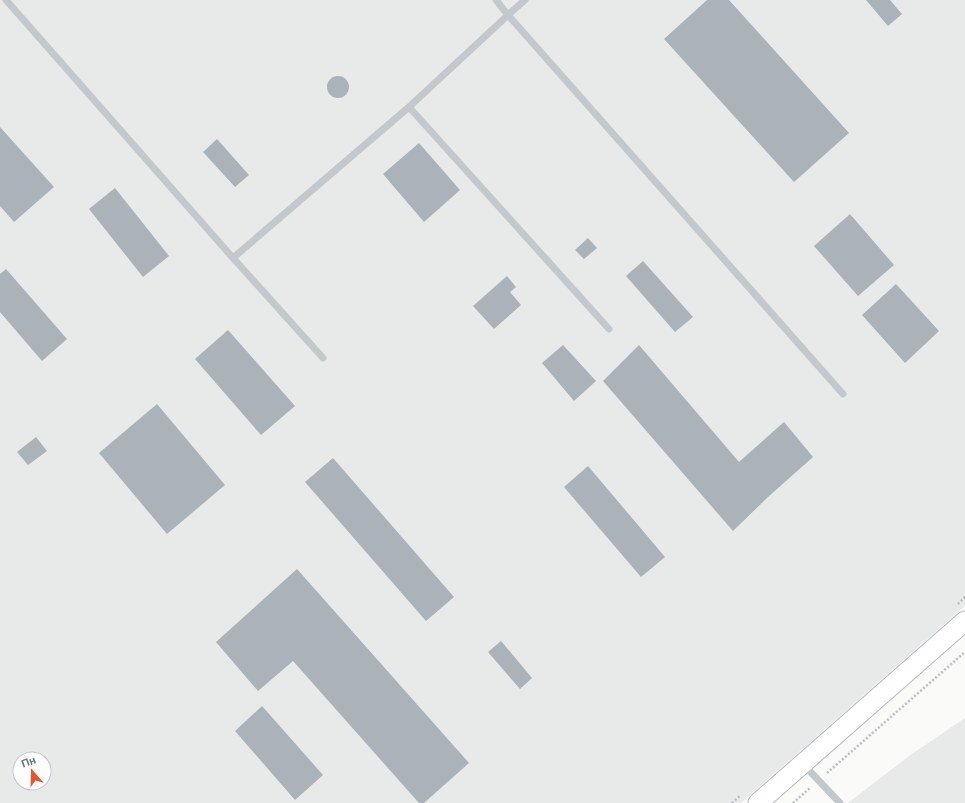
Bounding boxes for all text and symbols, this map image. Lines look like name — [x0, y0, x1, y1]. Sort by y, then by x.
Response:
north arrow — [12, 751, 52, 791]
text: Пн — [20, 753, 38, 771]

